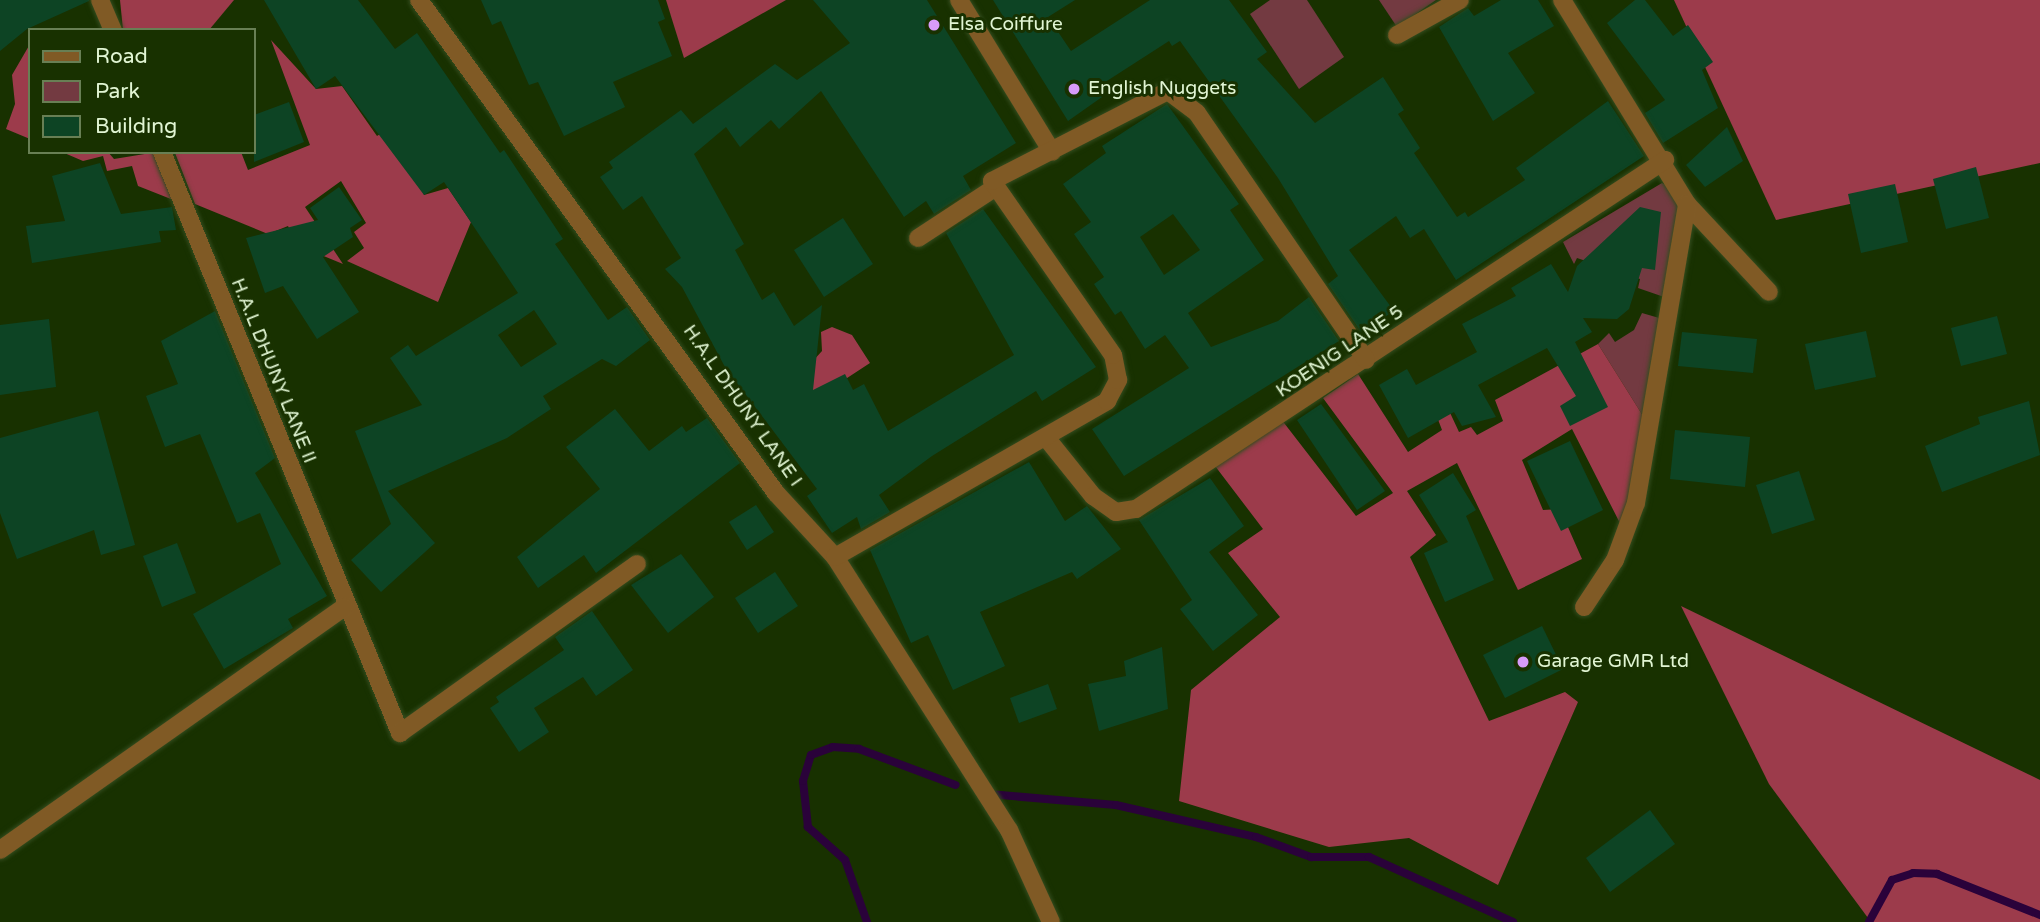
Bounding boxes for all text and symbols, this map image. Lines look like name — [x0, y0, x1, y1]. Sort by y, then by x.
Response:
place label: Elsa Coiffure — [948, 14, 1063, 36]
marker: Elsa Coiffure — [926, 17, 942, 33]
legend — [28, 28, 256, 154]
text: Road — [95, 44, 148, 69]
place label: English Nuggets — [1088, 78, 1236, 100]
text: Park — [95, 79, 140, 104]
marker: English Nuggets — [1066, 81, 1082, 97]
text: Building — [95, 114, 177, 139]
street label: H.A.L DHUNY LANE II — [225, 275, 321, 467]
street label: KOENIG LANE 5 — [1272, 301, 1408, 403]
street label: H.A.L DHUNY LANE I — [678, 321, 806, 491]
place label: Garage GMR Ltd — [1537, 651, 1689, 673]
marker: Garage GMR Ltd — [1515, 654, 1531, 670]

